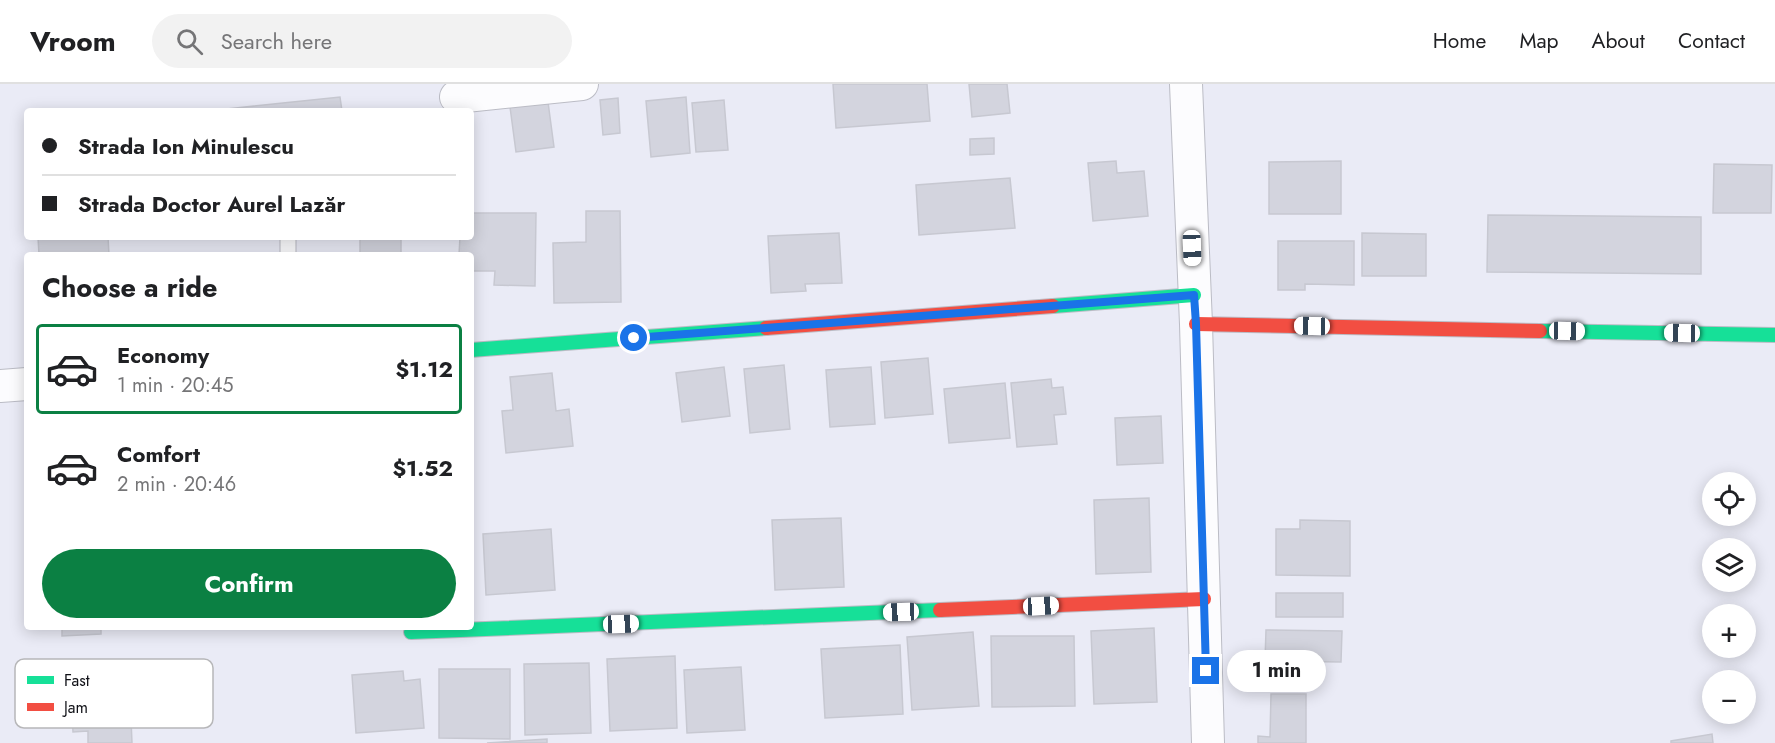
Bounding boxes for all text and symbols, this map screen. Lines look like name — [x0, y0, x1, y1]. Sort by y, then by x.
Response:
search box — [152, 14, 572, 68]
text: Vroom — [30, 21, 116, 62]
icon: search — [173, 25, 206, 58]
text: Search here — [221, 25, 332, 57]
text: Home — [1433, 26, 1486, 56]
text: Map — [1519, 26, 1559, 56]
text: About — [1592, 26, 1645, 56]
text: Contact — [1678, 26, 1745, 56]
text: Strada Ion Minulescu — [78, 130, 294, 162]
text: Strada Doctor Aurel Lazăr — [78, 188, 345, 220]
car — [1182, 230, 1202, 266]
text: Choose a ride — [42, 268, 217, 307]
car — [1294, 317, 1330, 335]
car — [1549, 322, 1585, 340]
route start — [620, 324, 647, 351]
car — [1664, 324, 1700, 342]
text: Economy — [117, 339, 209, 371]
icon: car — [45, 342, 99, 396]
text: $1.12 — [395, 353, 453, 385]
text: 1 min · 20:45 — [117, 371, 234, 400]
text: Comfort — [117, 438, 200, 470]
icon: car — [45, 441, 99, 495]
text: $1.52 — [392, 452, 453, 484]
text: 2 min · 20:46 — [117, 470, 236, 499]
map controls — [1702, 472, 1756, 724]
button: locate — [1702, 472, 1756, 526]
button: layers — [1702, 538, 1756, 592]
button: Confirm — [42, 549, 456, 618]
car — [1023, 596, 1059, 616]
car — [883, 602, 919, 622]
button: + — [1702, 604, 1756, 658]
car — [603, 614, 639, 634]
callout: 1 min — [1227, 650, 1326, 692]
text: 1 min — [1252, 656, 1301, 685]
route end — [1192, 657, 1219, 684]
legend — [15, 659, 213, 728]
text: Fast — [64, 669, 90, 692]
button: − — [1702, 670, 1756, 724]
text: Jam — [62, 696, 88, 719]

